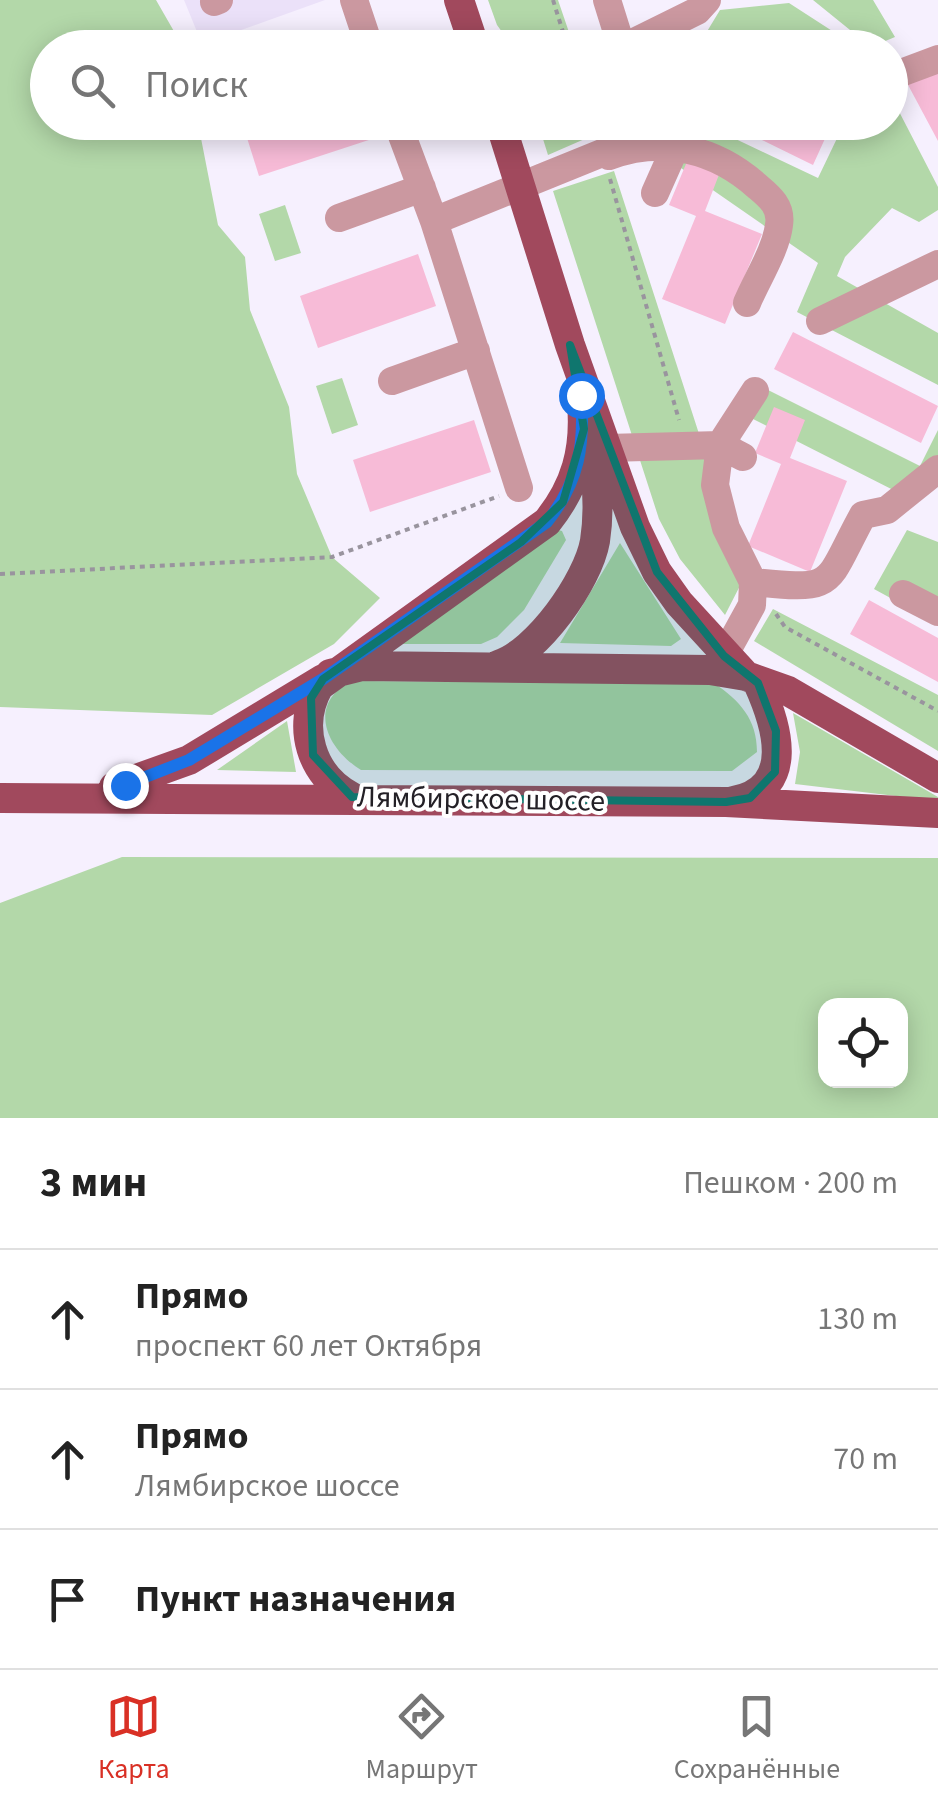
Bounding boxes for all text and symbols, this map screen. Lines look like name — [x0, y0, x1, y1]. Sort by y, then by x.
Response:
search box — [30, 30, 908, 140]
icon: search — [65, 58, 120, 113]
text: Поиск — [145, 58, 248, 112]
route start — [559, 373, 605, 419]
route end — [103, 763, 149, 809]
street label: Лямбирское шоссе — [357, 775, 605, 823]
map controls — [818, 998, 908, 1088]
button: locate — [818, 998, 908, 1088]
text: 3 мин — [40, 1153, 147, 1213]
text: Пешком · 200 m — [683, 1160, 898, 1206]
text: Прямо — [135, 1269, 249, 1323]
icon: ahead — [40, 1292, 95, 1347]
text: 130 m — [817, 1296, 898, 1342]
text: проспект 60 лет Октября — [135, 1323, 482, 1369]
text: Прямо — [135, 1409, 249, 1463]
icon: ahead — [40, 1432, 95, 1487]
text: 70 m — [833, 1436, 898, 1482]
text: Лямбирское шоссе — [135, 1463, 400, 1509]
icon: arrive — [40, 1572, 95, 1627]
text: Пункт назначения — [135, 1572, 456, 1626]
tab: Карта — [98, 1689, 170, 1789]
tab: Маршрут — [366, 1689, 478, 1789]
tab: Сохранённые — [674, 1689, 840, 1789]

